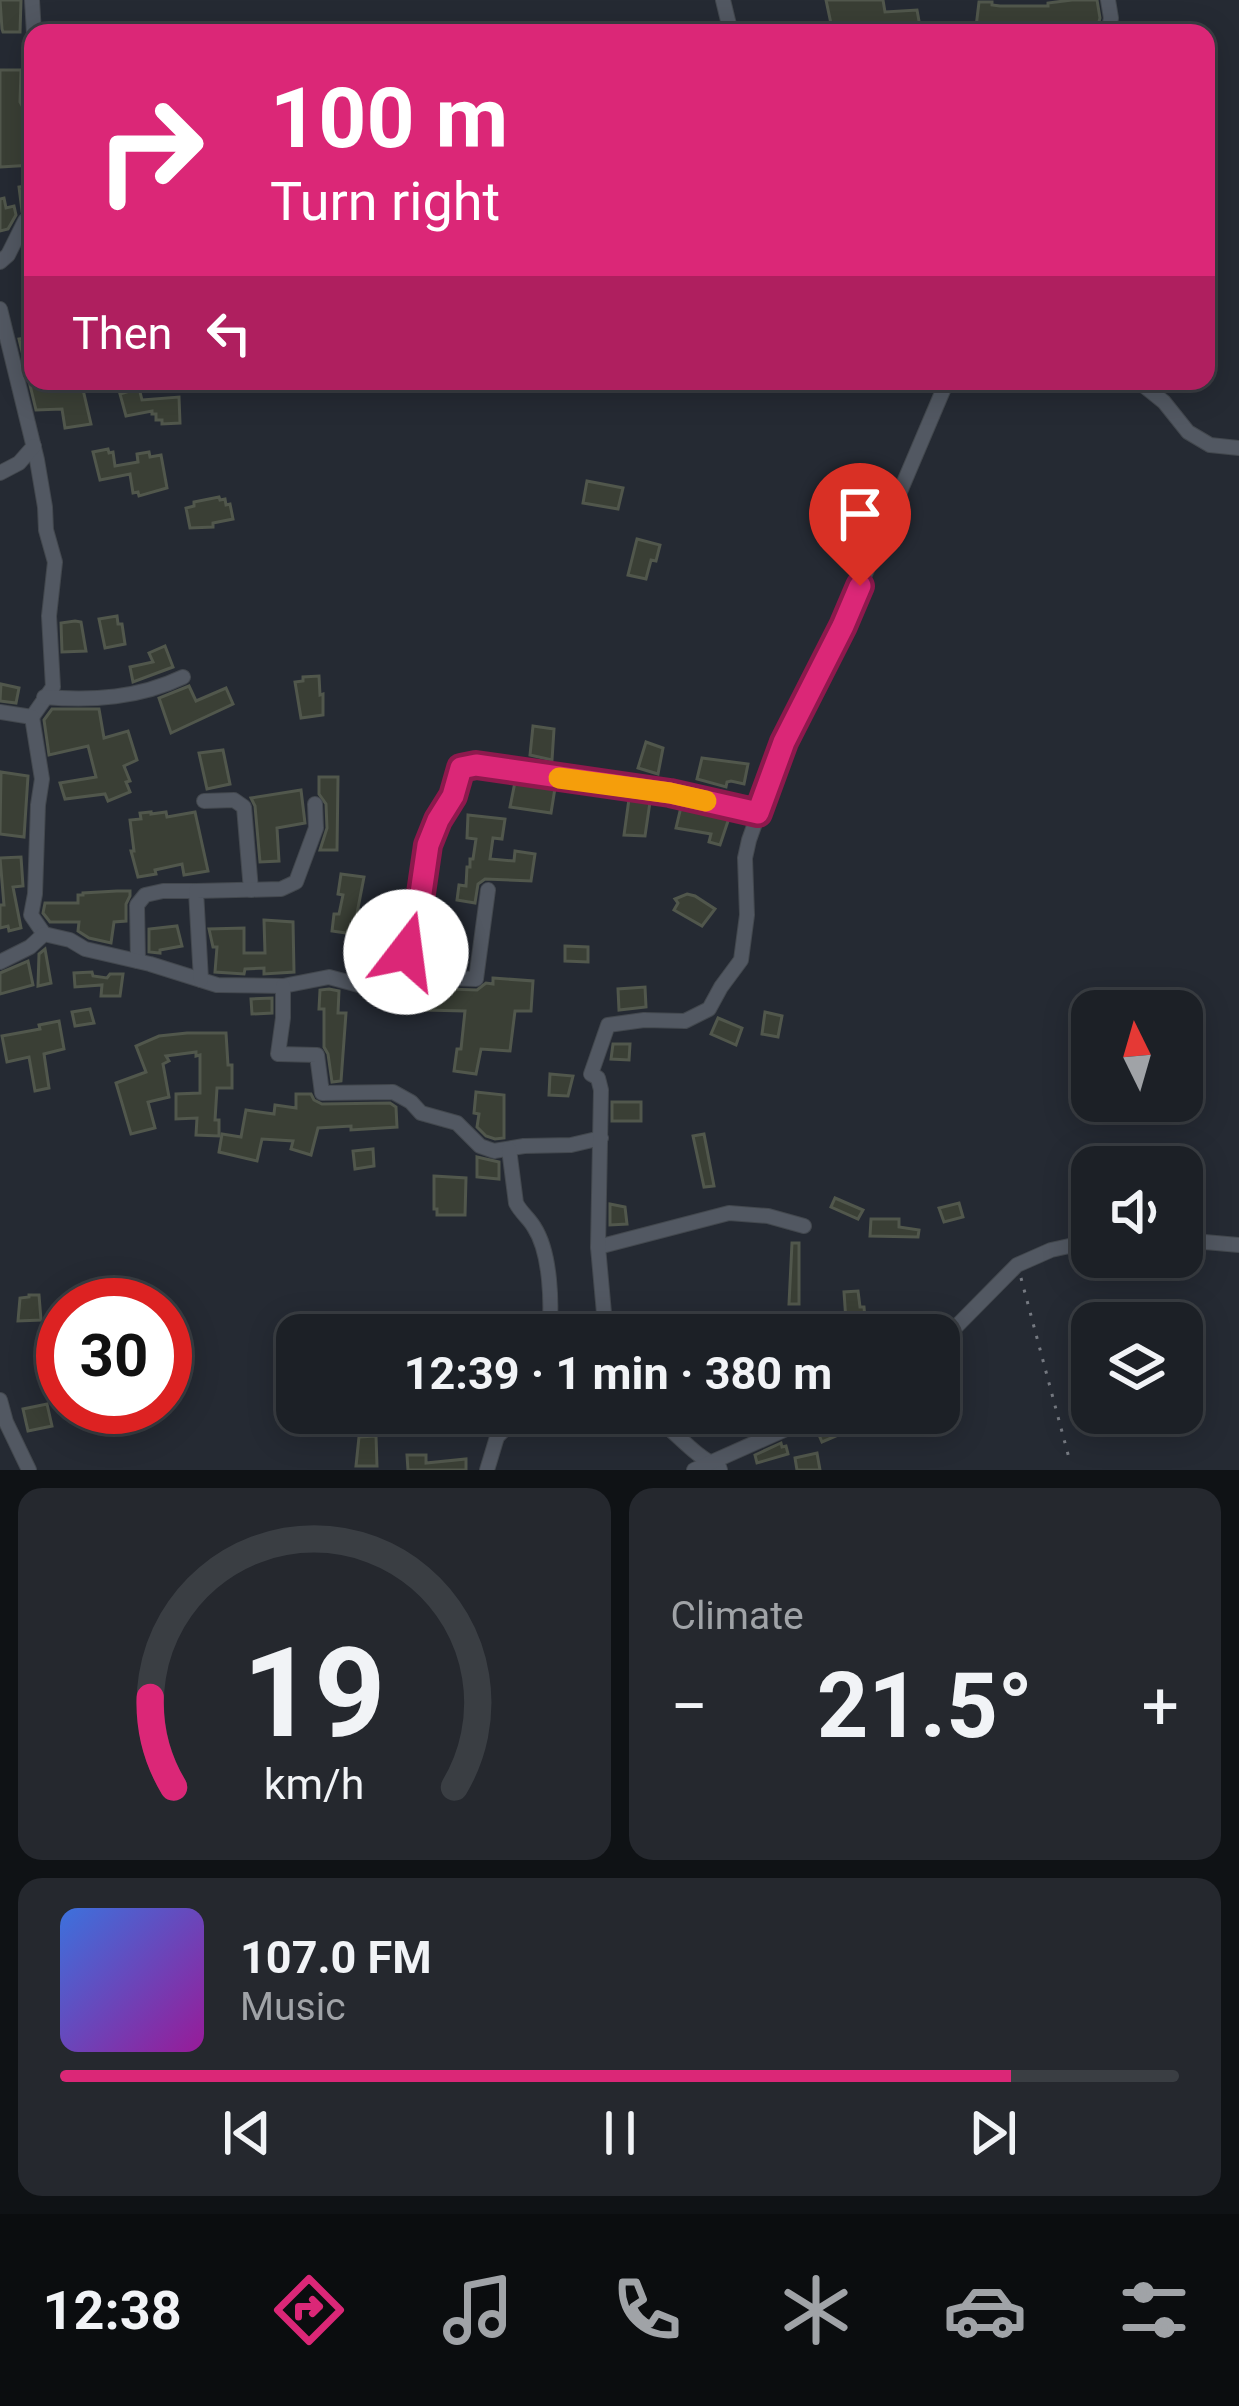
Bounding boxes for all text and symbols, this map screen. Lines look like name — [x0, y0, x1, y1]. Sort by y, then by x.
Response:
text: 100 m — [270, 69, 508, 168]
icon: right — [72, 72, 228, 228]
text: Turn right — [270, 170, 500, 233]
icon: left — [196, 300, 262, 366]
text: Then — [72, 307, 172, 360]
pin — [809, 463, 911, 586]
icon: arrive — [827, 481, 893, 547]
position arrow — [343, 889, 469, 1015]
north arrow — [1071, 990, 1203, 1122]
map controls — [1071, 990, 1203, 1434]
button: sound — [1071, 1146, 1203, 1278]
speed limit sign: 30 — [36, 1278, 192, 1434]
button: layers — [1071, 1302, 1203, 1434]
text: 12:39 · 1 min · 380 m — [404, 1347, 832, 1400]
text: Climate — [671, 1593, 804, 1639]
text: 19 — [243, 1620, 386, 1766]
text: 21.5° — [817, 1654, 1033, 1759]
text: − — [671, 1668, 708, 1745]
text: + — [1142, 1668, 1179, 1745]
text: km/h — [264, 1759, 365, 1809]
text: 107.0 FM — [240, 1931, 432, 1984]
text: Music — [240, 1984, 346, 2030]
icon: previous — [214, 2100, 280, 2166]
icon: pause — [587, 2100, 653, 2166]
icon: next — [960, 2100, 1026, 2166]
icon: directions — [267, 2268, 351, 2352]
icon: music — [436, 2268, 520, 2352]
icon: phone — [605, 2268, 689, 2352]
icon: climate — [774, 2268, 858, 2352]
icon: car — [943, 2268, 1027, 2352]
icon: filters — [1112, 2268, 1196, 2352]
text: 12:38 — [43, 2279, 182, 2342]

